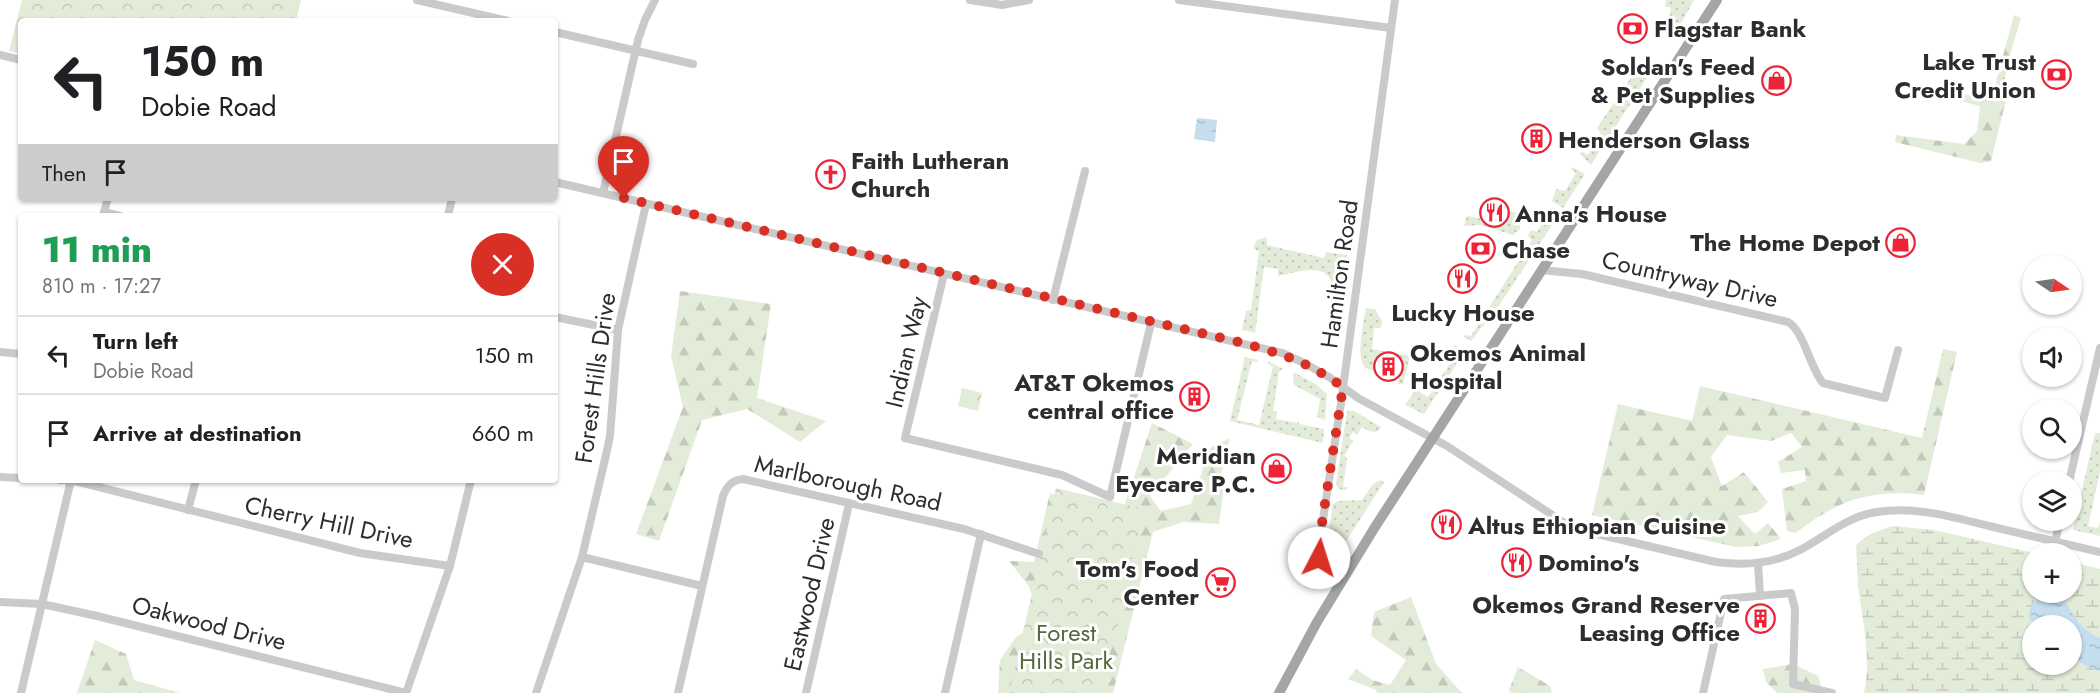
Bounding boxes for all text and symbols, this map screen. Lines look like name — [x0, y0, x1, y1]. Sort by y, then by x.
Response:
place label: Flagstar Bank — [1654, 11, 1807, 46]
bank icon: Flagstar Bank — [1617, 12, 1649, 44]
text: 150 m — [141, 31, 264, 92]
icon: left — [42, 42, 120, 120]
place label: Lake Trust Credit Union — [1894, 44, 2036, 107]
place label: Soldan's Feed & Pet Supplies — [1591, 49, 1755, 112]
bank icon: Lake Trust Credit Union — [2041, 59, 2073, 91]
shop icon: Soldan's Feed & Pet Supplies — [1760, 64, 1792, 96]
text: Dobie Road — [141, 87, 277, 126]
place label: Henderson Glass — [1558, 122, 1750, 157]
building icon: Henderson Glass — [1521, 123, 1553, 155]
pin — [598, 136, 649, 198]
place label: Faith Lutheran Church — [851, 143, 1009, 206]
icon: arrive — [607, 145, 640, 178]
icon: arrive — [99, 156, 132, 189]
text: Then — [42, 157, 87, 189]
church icon: Faith Lutheran Church — [814, 158, 846, 190]
place label: Anna's House — [1514, 196, 1667, 231]
street label: Hamilton Road — [1311, 197, 1367, 351]
restaurant icon: Anna's House — [1478, 197, 1510, 229]
text: 11 min — [42, 223, 152, 275]
place label: The Home Depot — [1690, 225, 1880, 260]
shop icon: The Home Depot — [1885, 226, 1917, 258]
place label: Chase — [1502, 232, 1570, 267]
button: close — [471, 233, 534, 296]
bank icon: Chase — [1465, 233, 1497, 265]
street label: Countryway Drive — [1599, 242, 1781, 316]
north arrow — [2022, 255, 2082, 315]
map controls — [2022, 255, 2082, 675]
restaurant icon: Lucky House — [1447, 263, 1479, 295]
text: 810 m · 17:27 — [42, 272, 161, 301]
street label: Forest Hills Drive — [566, 290, 624, 466]
street label: Indian Way — [876, 293, 936, 411]
place label: Lucky House — [1391, 295, 1535, 330]
text: Turn left — [93, 325, 178, 357]
button: sound — [2022, 327, 2082, 387]
place label: Okemos Animal Hospital — [1410, 335, 1586, 398]
icon: left — [42, 339, 75, 372]
text: 150 m — [475, 339, 534, 371]
building icon: Okemos Animal Hospital — [1373, 350, 1405, 382]
text: Dobie Road — [93, 357, 194, 386]
place label: AT&T Okemos central office — [1013, 365, 1174, 428]
building icon: AT&T Okemos central office — [1179, 380, 1211, 412]
button: search — [2022, 399, 2082, 459]
icon: arrive — [42, 417, 75, 450]
text: Arrive at destination — [93, 417, 302, 449]
text: 660 m — [472, 417, 534, 449]
place label: Meridian Eyecare P.C. — [1115, 438, 1256, 501]
street label: Marlborough Road — [751, 446, 945, 520]
shop icon: Meridian Eyecare P.C. — [1261, 453, 1293, 485]
button: layers — [2022, 471, 2082, 531]
street label: Cherry Hill Drive — [242, 487, 416, 557]
place label: Altus Ethiopian Cuisine — [1467, 508, 1726, 543]
restaurant icon: Altus Ethiopian Cuisine — [1431, 509, 1463, 541]
street label: Eastwood Drive — [774, 514, 844, 674]
position arrow — [1287, 526, 1351, 590]
button: + — [2022, 543, 2082, 603]
place label: Domino's — [1538, 545, 1639, 580]
restaurant icon: Domino's — [1501, 546, 1533, 578]
place label: Tom's Food Center — [1076, 551, 1199, 614]
supermarket icon: Tom's Food Center — [1204, 566, 1236, 598]
street label: Oakwood Drive — [128, 587, 290, 659]
place label: Okemos Grand Reserve Leasing Office — [1472, 587, 1740, 650]
building icon: Okemos Grand Reserve Leasing Office — [1745, 602, 1777, 634]
park label: Forest Hills Park — [1019, 615, 1113, 678]
button: − — [2022, 615, 2082, 675]

